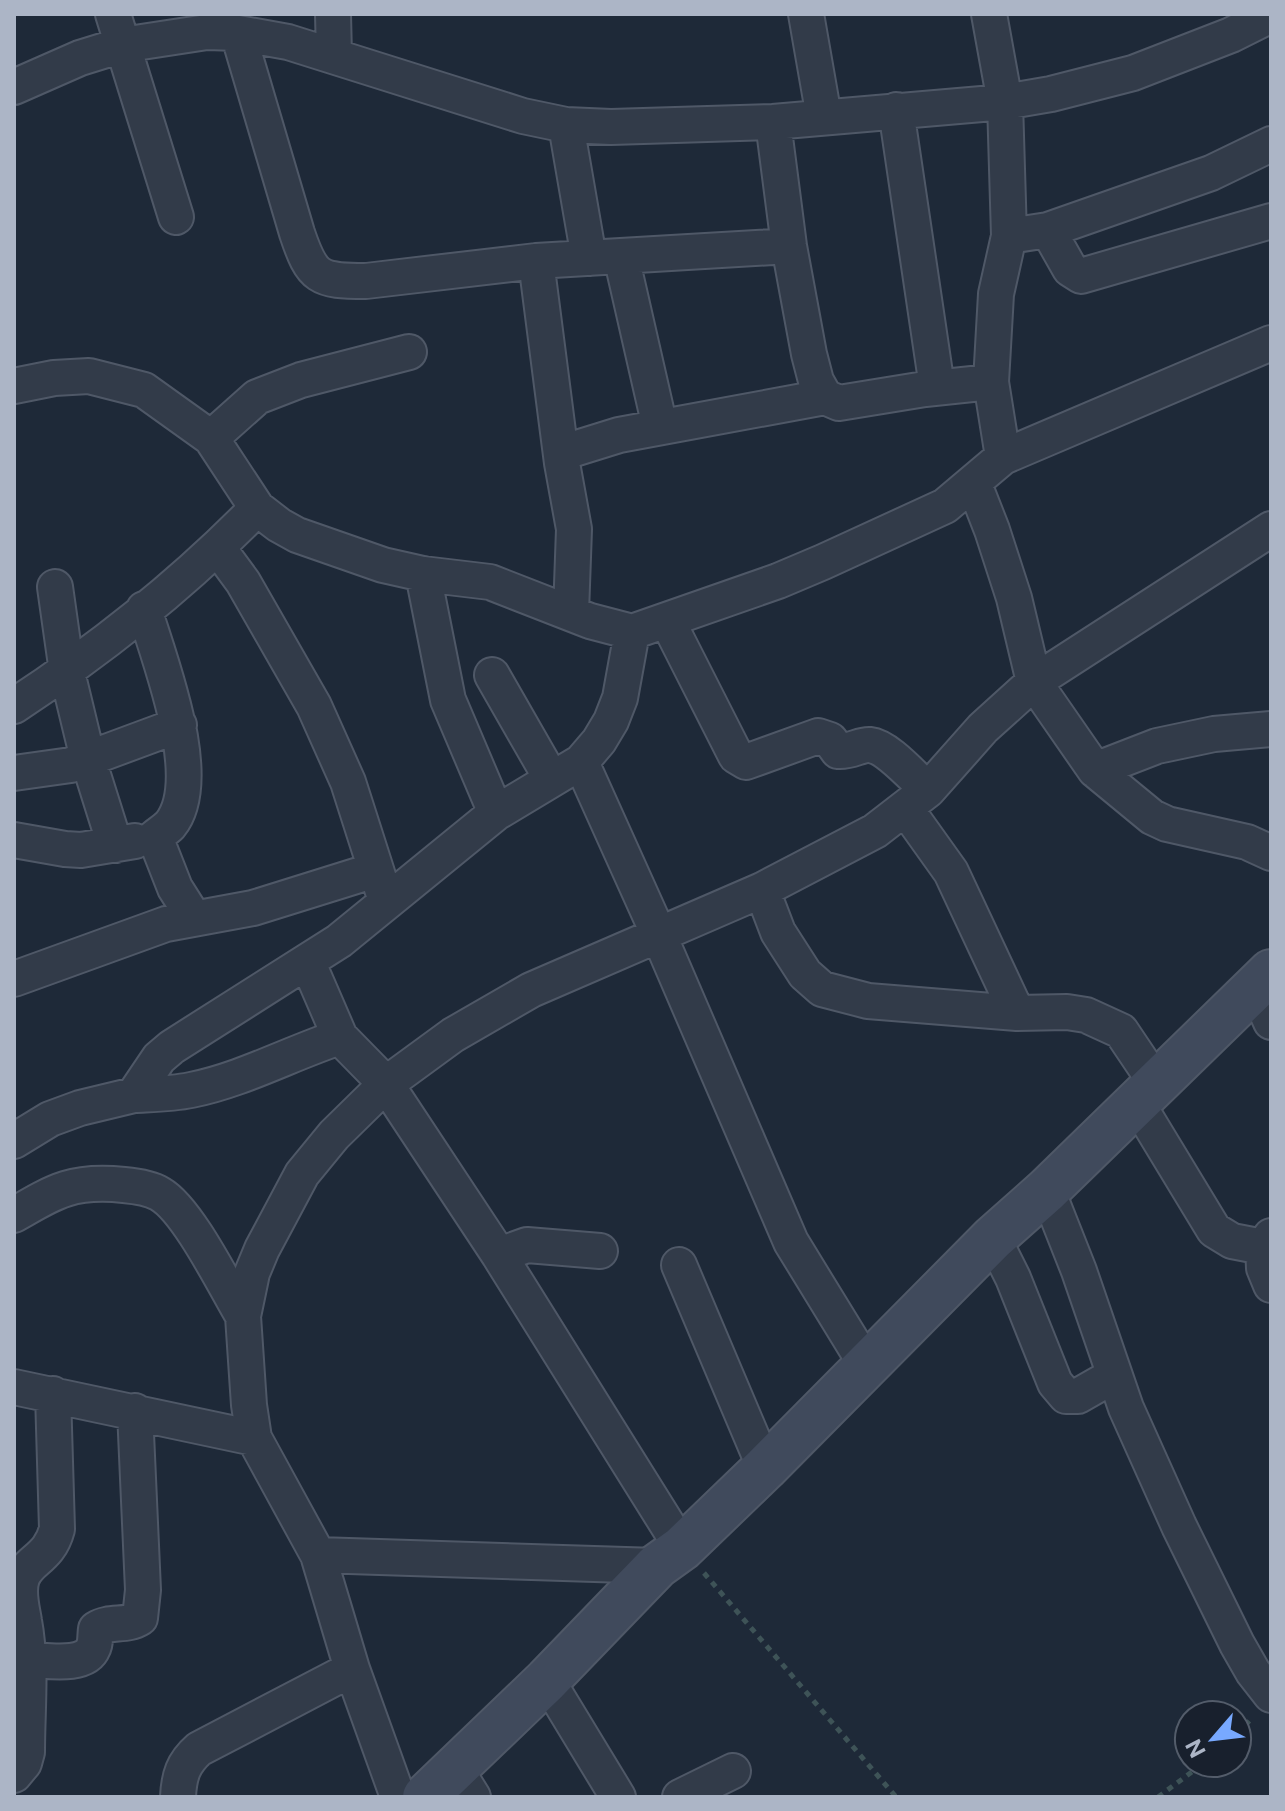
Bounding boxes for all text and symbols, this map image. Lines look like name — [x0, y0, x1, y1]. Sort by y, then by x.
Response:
north arrow — [1173, 1699, 1253, 1779]
text: N — [1180, 1735, 1211, 1762]

